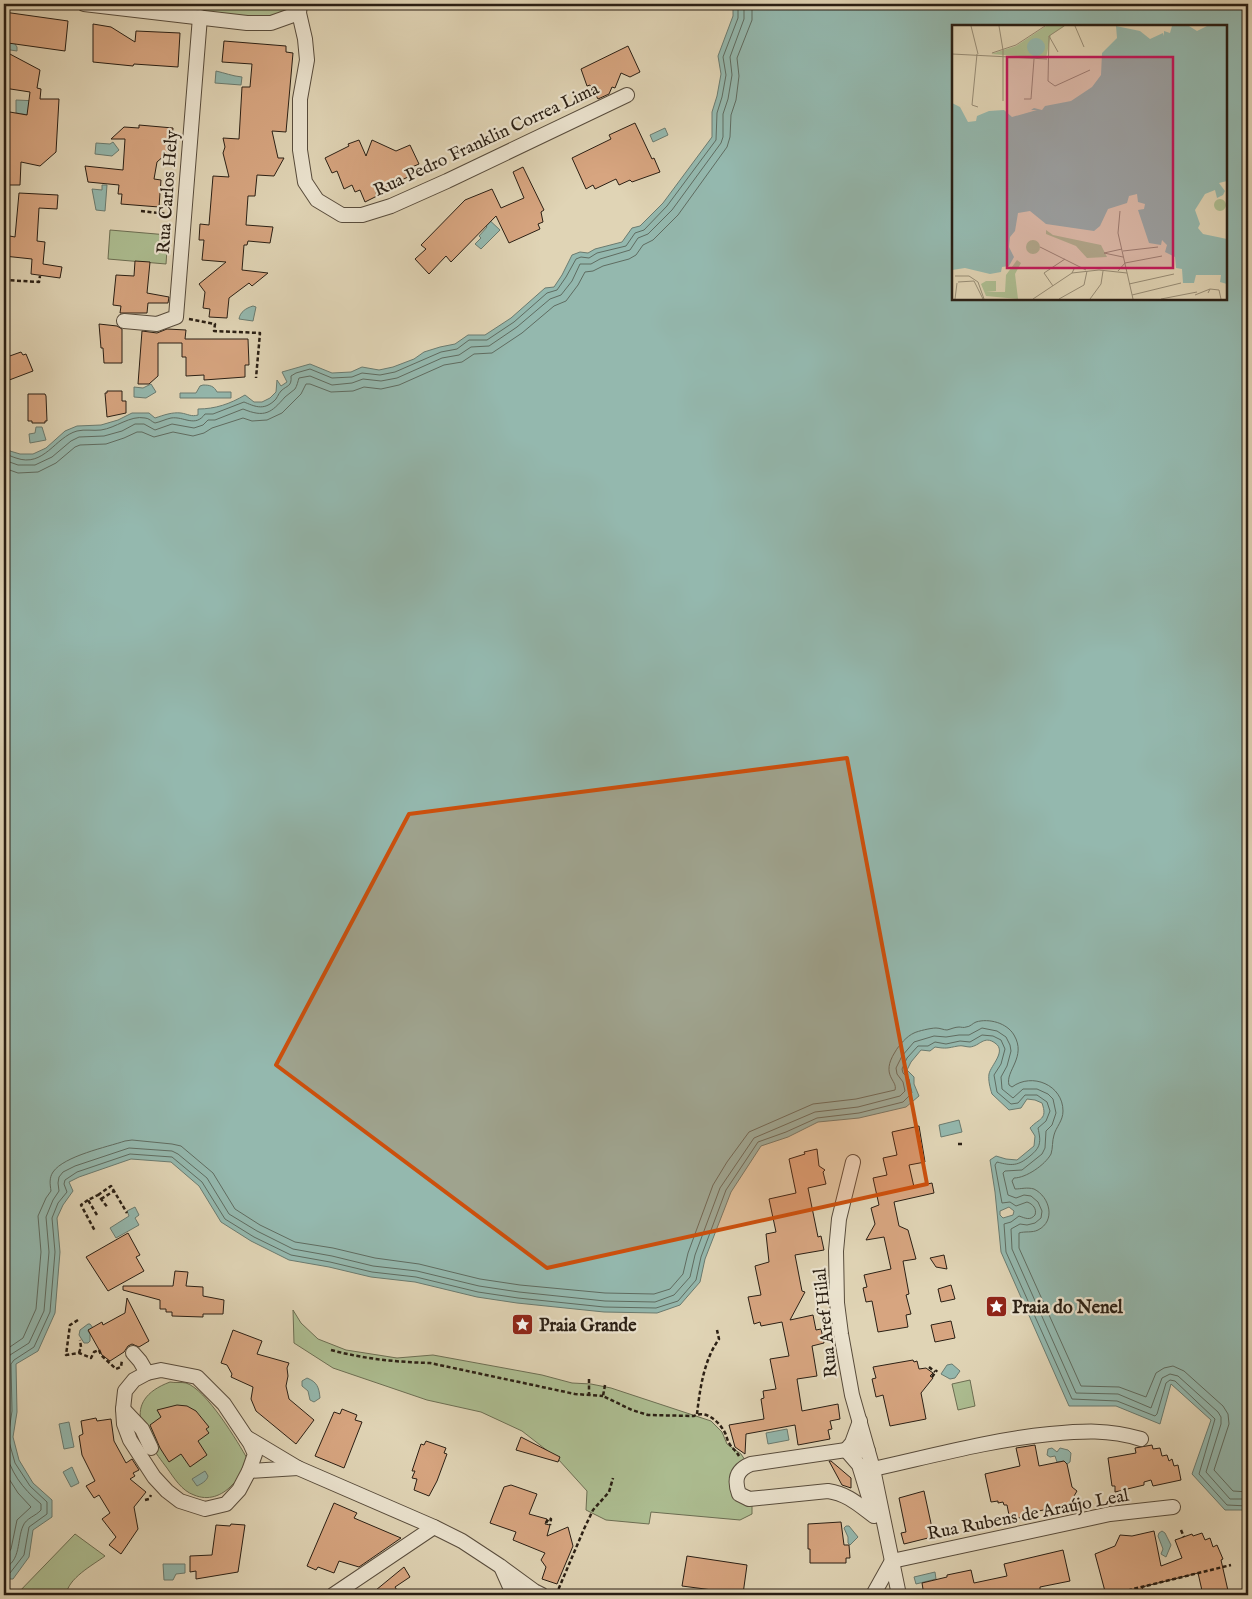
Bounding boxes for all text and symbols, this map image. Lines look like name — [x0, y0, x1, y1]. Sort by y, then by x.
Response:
inset map — [952, 25, 1227, 300]
street label: Rua Pedro Franklin Correa Lima — [370, 78, 603, 203]
street label: Rua Carlos Hely — [153, 129, 184, 255]
street label: Rua Aref Hilal — [809, 1267, 844, 1379]
place icon: Praia do Nenel — [984, 1295, 1008, 1319]
place label: Praia do Nenel — [1012, 1297, 1124, 1320]
place icon: Praia Grande — [511, 1313, 535, 1337]
place label: Praia Grande — [539, 1315, 637, 1338]
street label: Rua Rubens de Araújo Leal — [926, 1485, 1131, 1546]

